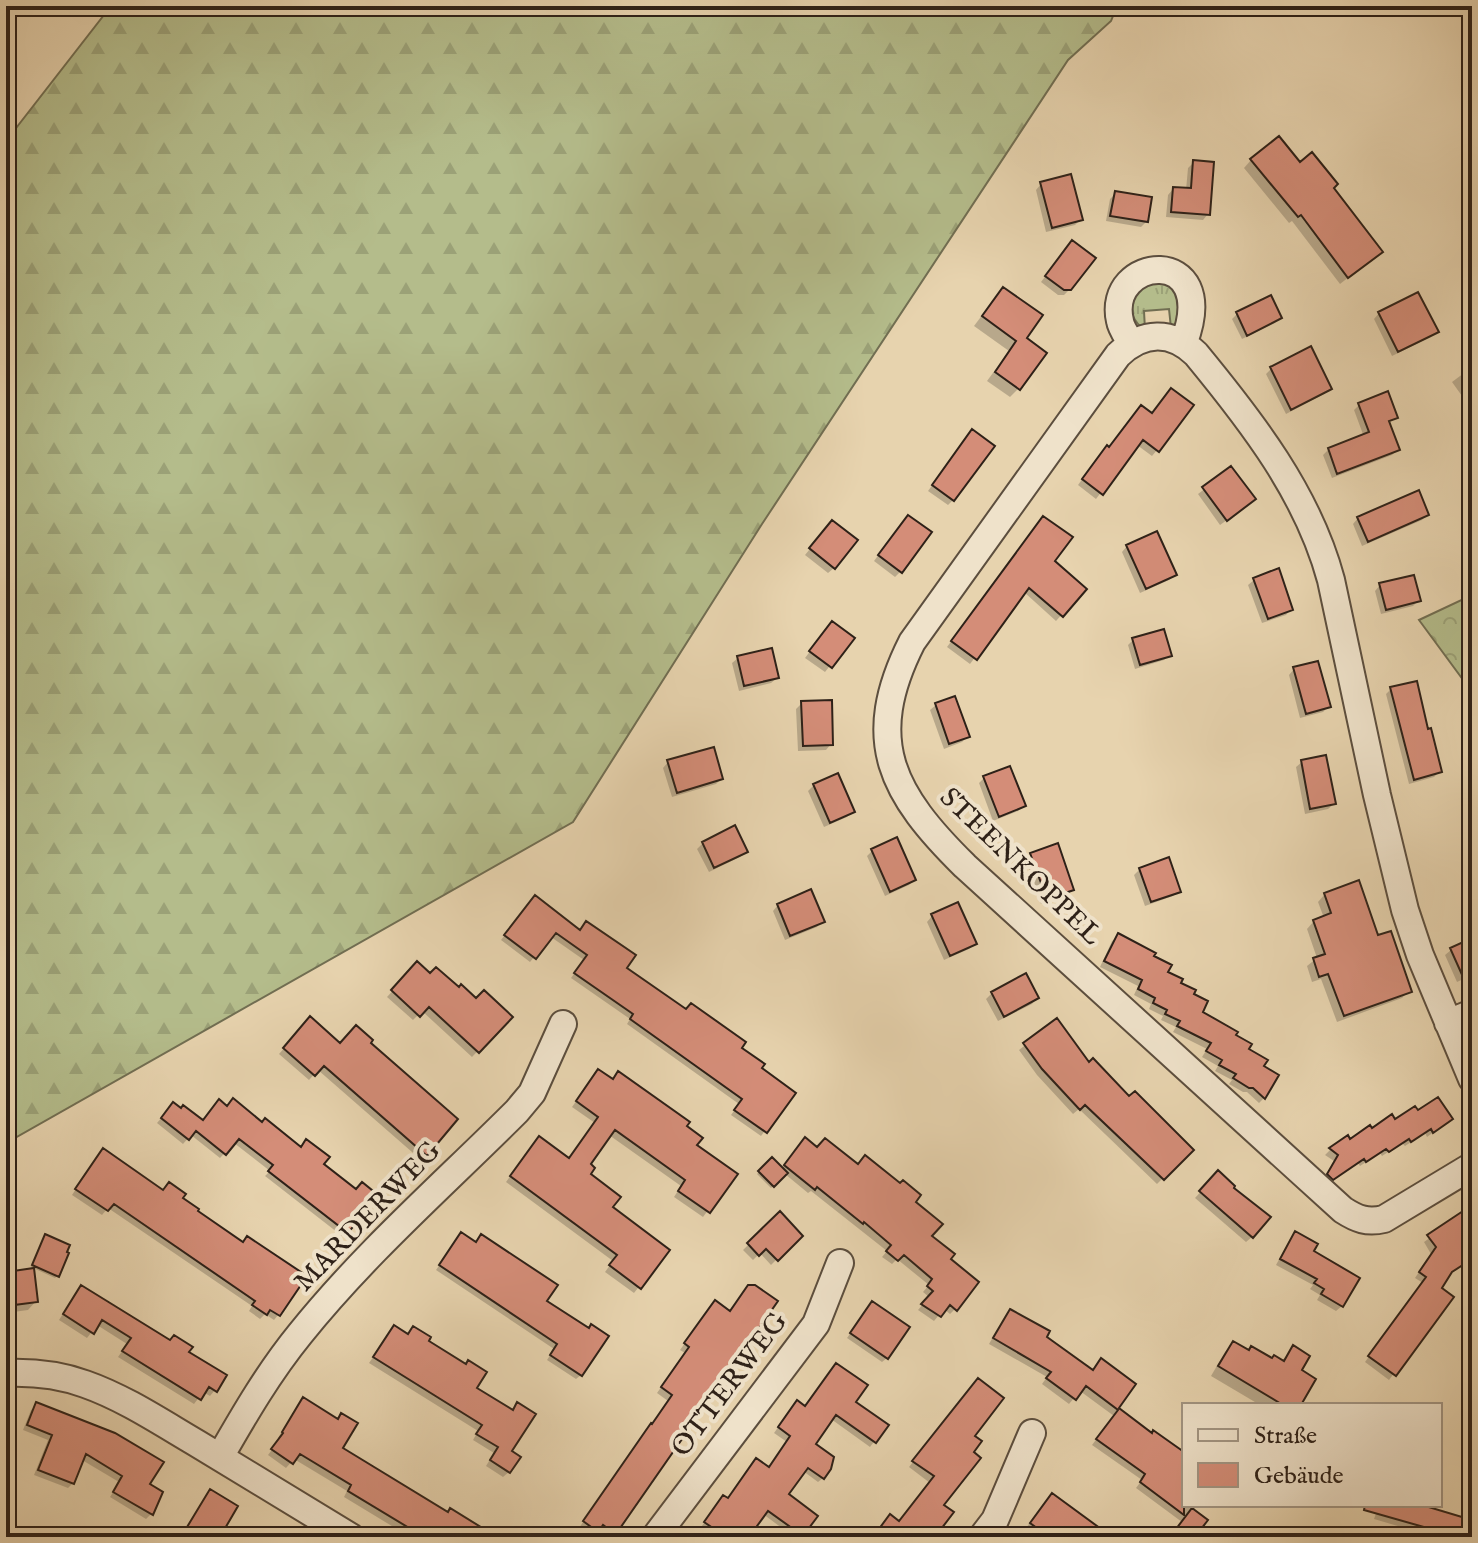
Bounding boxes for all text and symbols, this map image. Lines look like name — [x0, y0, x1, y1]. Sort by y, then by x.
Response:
street label: STEENKOPPEL — [932, 781, 1109, 953]
street label: MARDERWEG — [287, 1134, 449, 1300]
street label: OTTERWEG — [664, 1305, 796, 1464]
legend — [1182, 1403, 1442, 1507]
text: Straße — [1254, 1421, 1317, 1452]
text: Gebäude — [1254, 1461, 1344, 1492]

